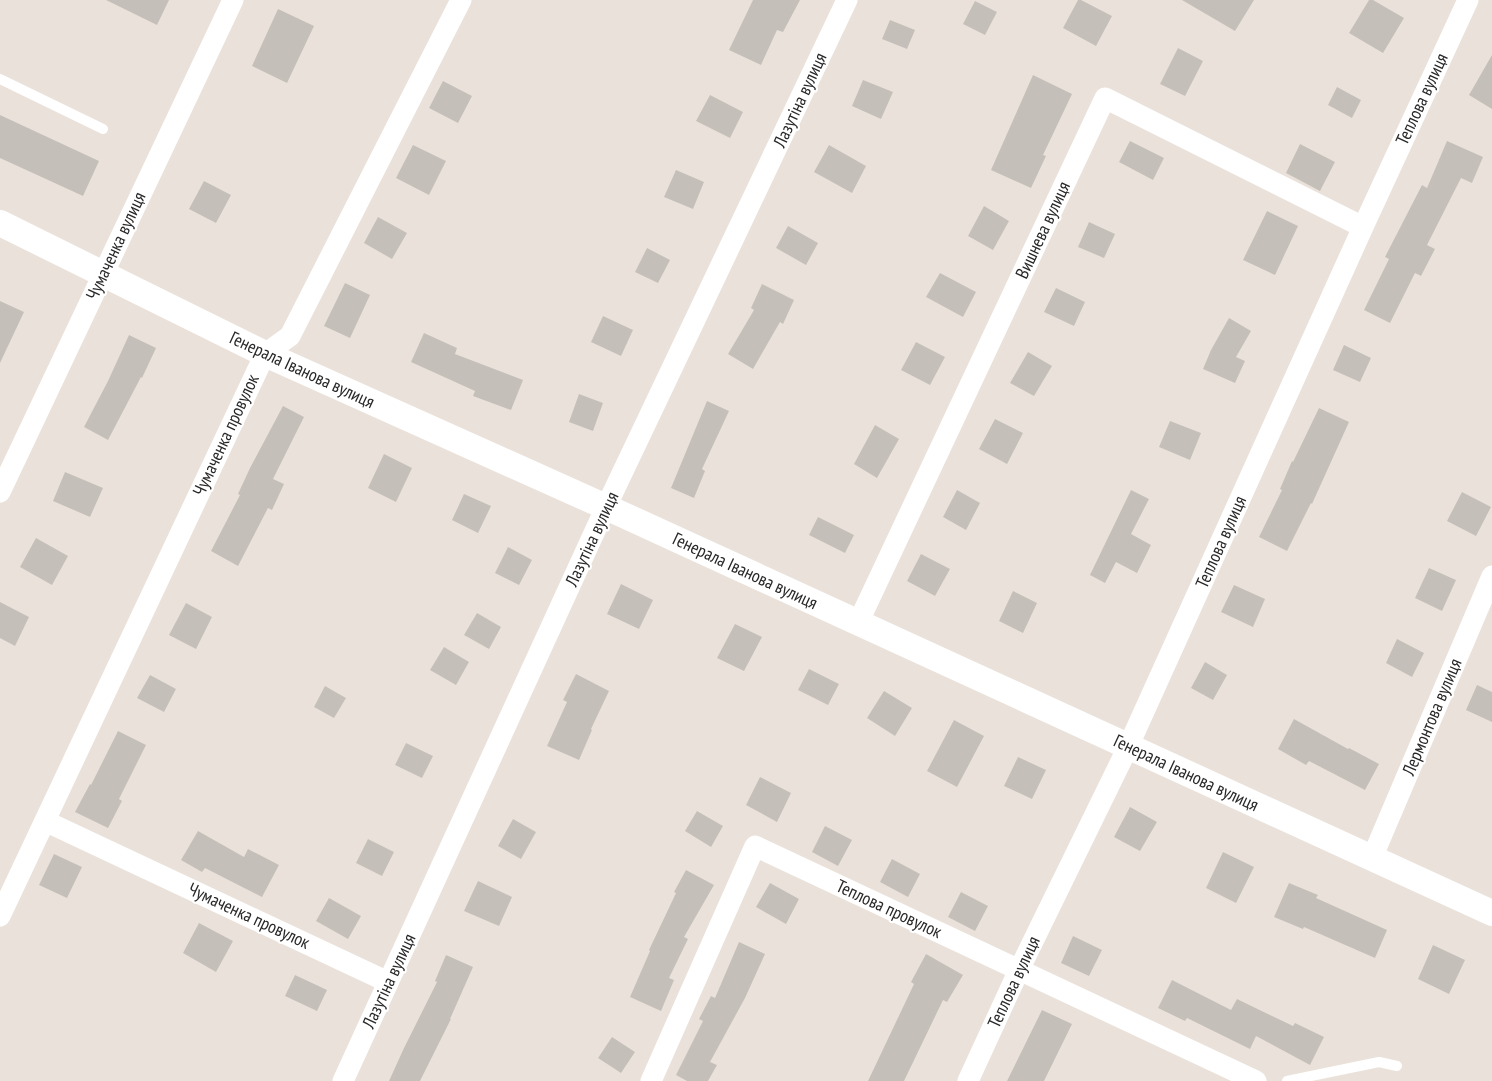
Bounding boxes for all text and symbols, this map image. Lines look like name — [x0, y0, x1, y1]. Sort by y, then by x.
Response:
street label: Лазутіна вулиця — [767, 49, 832, 152]
street label: Теплова вулиця — [1390, 49, 1453, 148]
street label: Вишнева вулиця — [1010, 178, 1075, 282]
street label: Чумаченка вулиця — [81, 188, 151, 303]
street label: Генерала Іванова вулиця — [226, 326, 378, 413]
street label: Чумаченка провулок — [187, 370, 264, 499]
street label: Лазутіна вулиця — [559, 488, 624, 591]
street label: Теплова вулиця — [1190, 492, 1251, 592]
street label: Генерала Іванова вулиця — [669, 527, 821, 614]
street label: Лермонтова вулиця — [1396, 655, 1467, 780]
street label: Генерала Іванова вулиця — [1110, 729, 1262, 816]
street label: Теплова провулок — [833, 874, 946, 943]
street label: Чумаченка провулок — [185, 877, 314, 954]
street label: Лазутіна вулиця — [356, 930, 421, 1033]
street label: Теплова вулиця — [982, 932, 1045, 1031]

